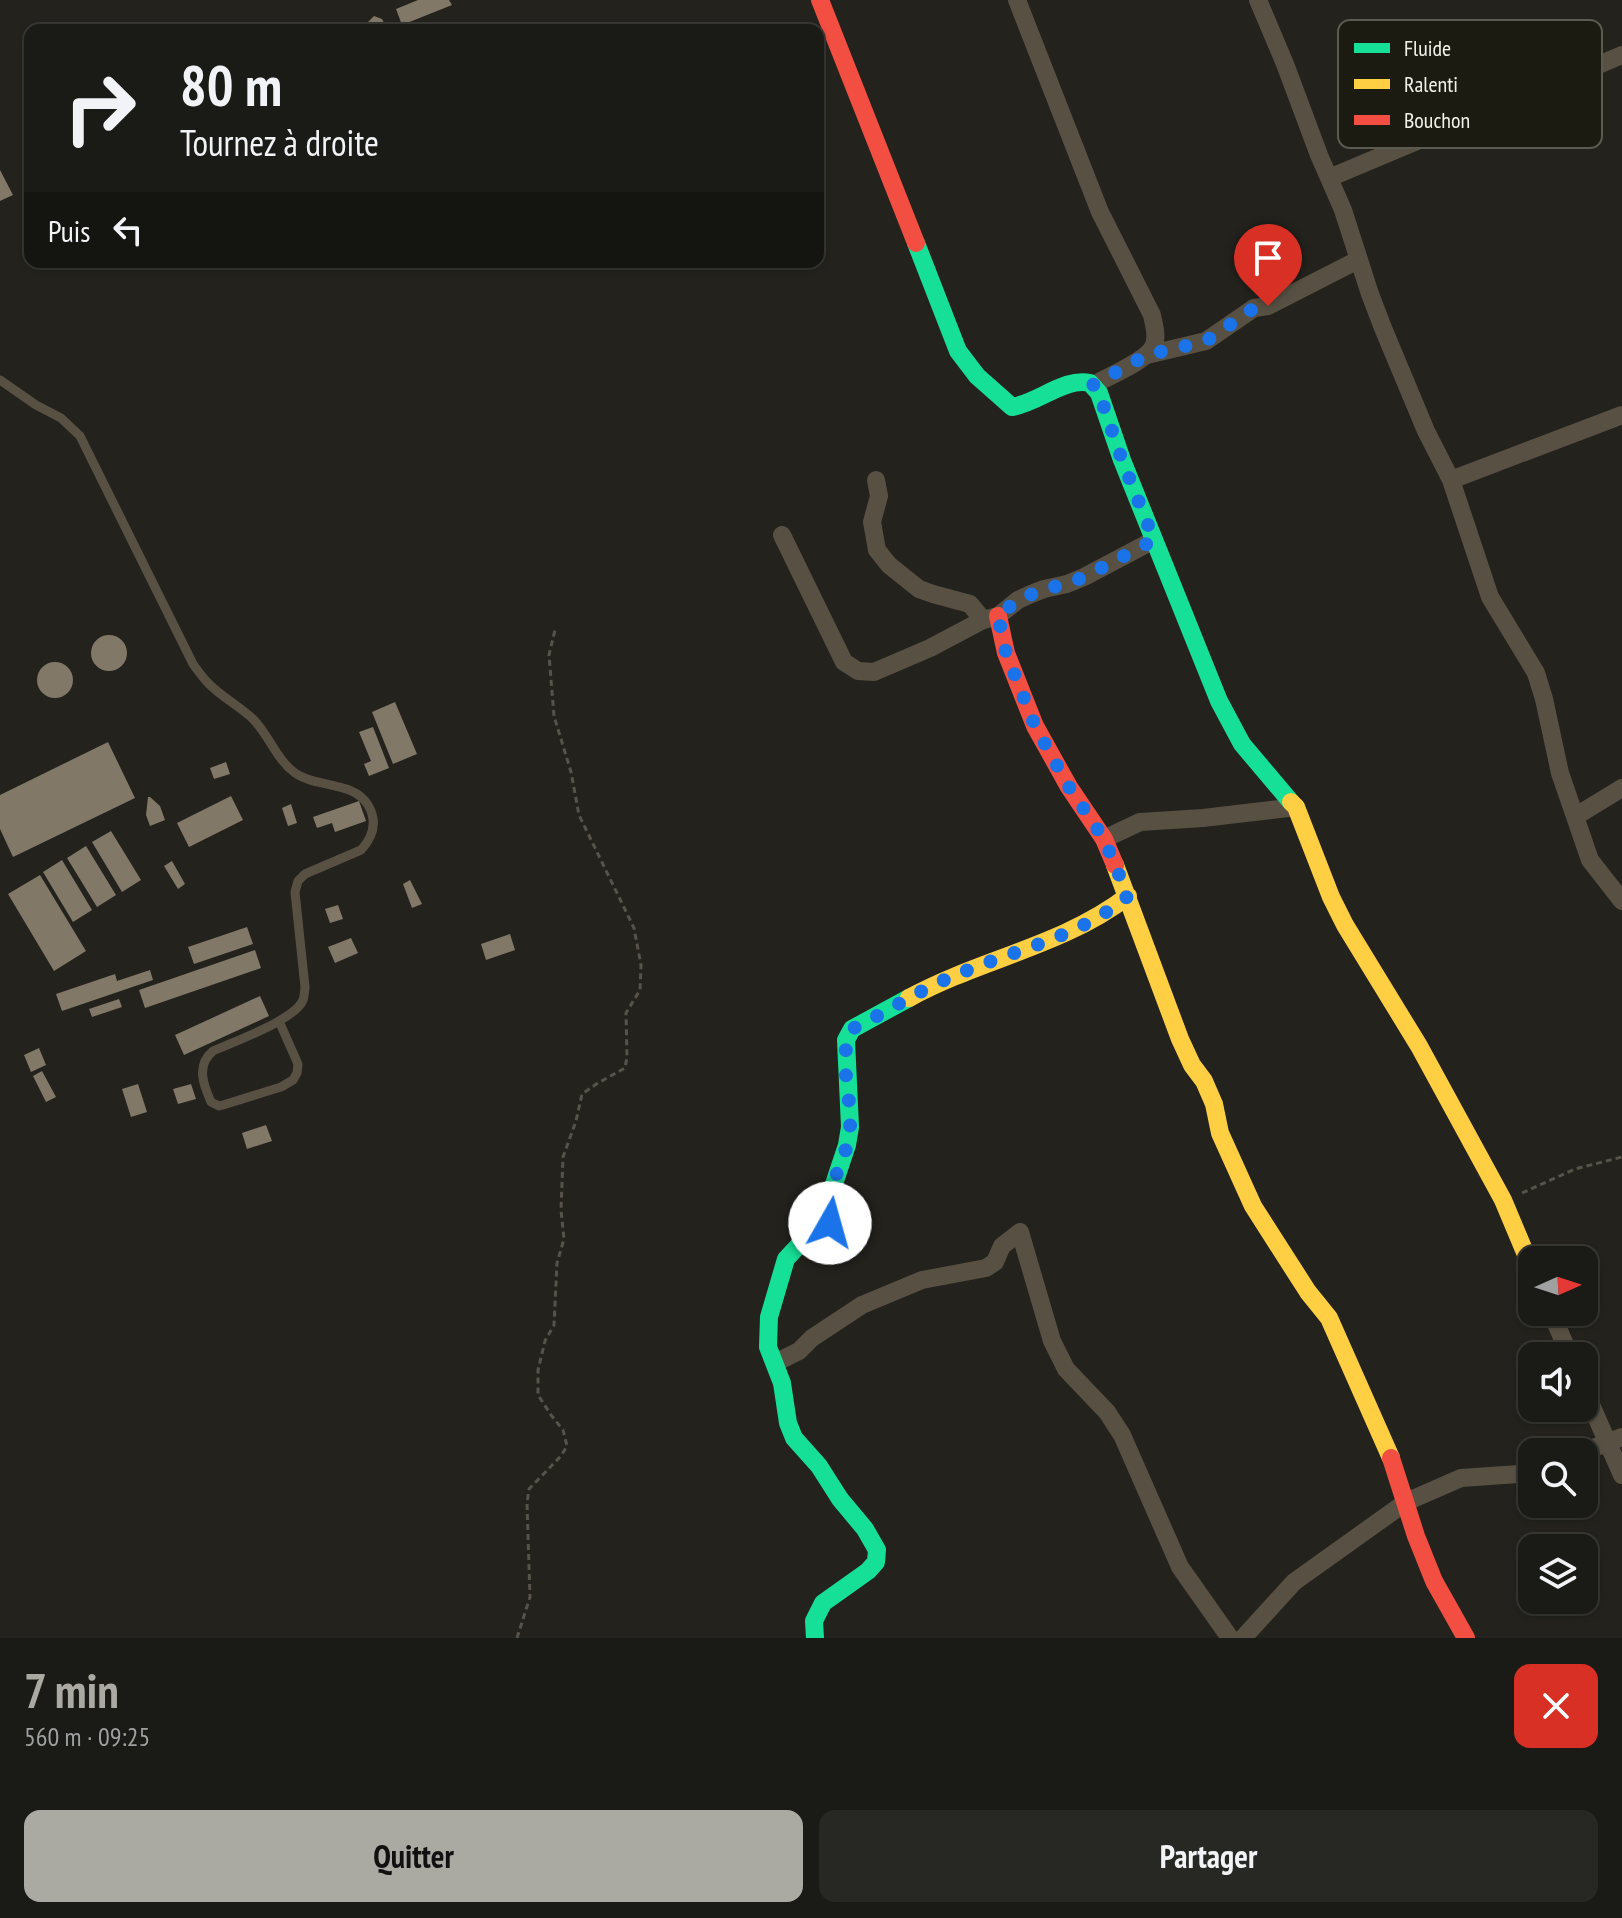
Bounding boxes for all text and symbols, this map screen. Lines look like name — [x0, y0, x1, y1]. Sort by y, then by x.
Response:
legend — [1338, 20, 1602, 148]
text: Fluide — [1404, 34, 1451, 62]
text: 80 m — [180, 49, 282, 121]
icon: right — [48, 56, 152, 160]
text: Ralenti — [1404, 70, 1458, 98]
text: Bouchon — [1404, 106, 1470, 134]
text: Tournez à droite — [180, 119, 379, 166]
icon: left — [106, 208, 150, 252]
text: Puis — [48, 211, 90, 250]
pin — [1234, 224, 1302, 306]
icon: arrive — [1246, 236, 1290, 280]
position arrow — [788, 1181, 872, 1265]
north arrow — [1518, 1246, 1598, 1326]
map controls — [1518, 1246, 1598, 1614]
button: sound — [1518, 1342, 1598, 1422]
button: search — [1518, 1438, 1598, 1518]
button: layers — [1518, 1534, 1598, 1614]
text: 7 min — [24, 1659, 119, 1721]
button: close — [1514, 1664, 1598, 1748]
text: 560 m · 09:25 — [24, 1720, 150, 1753]
button: Quitter — [24, 1810, 803, 1902]
button: Partager — [819, 1810, 1598, 1902]

